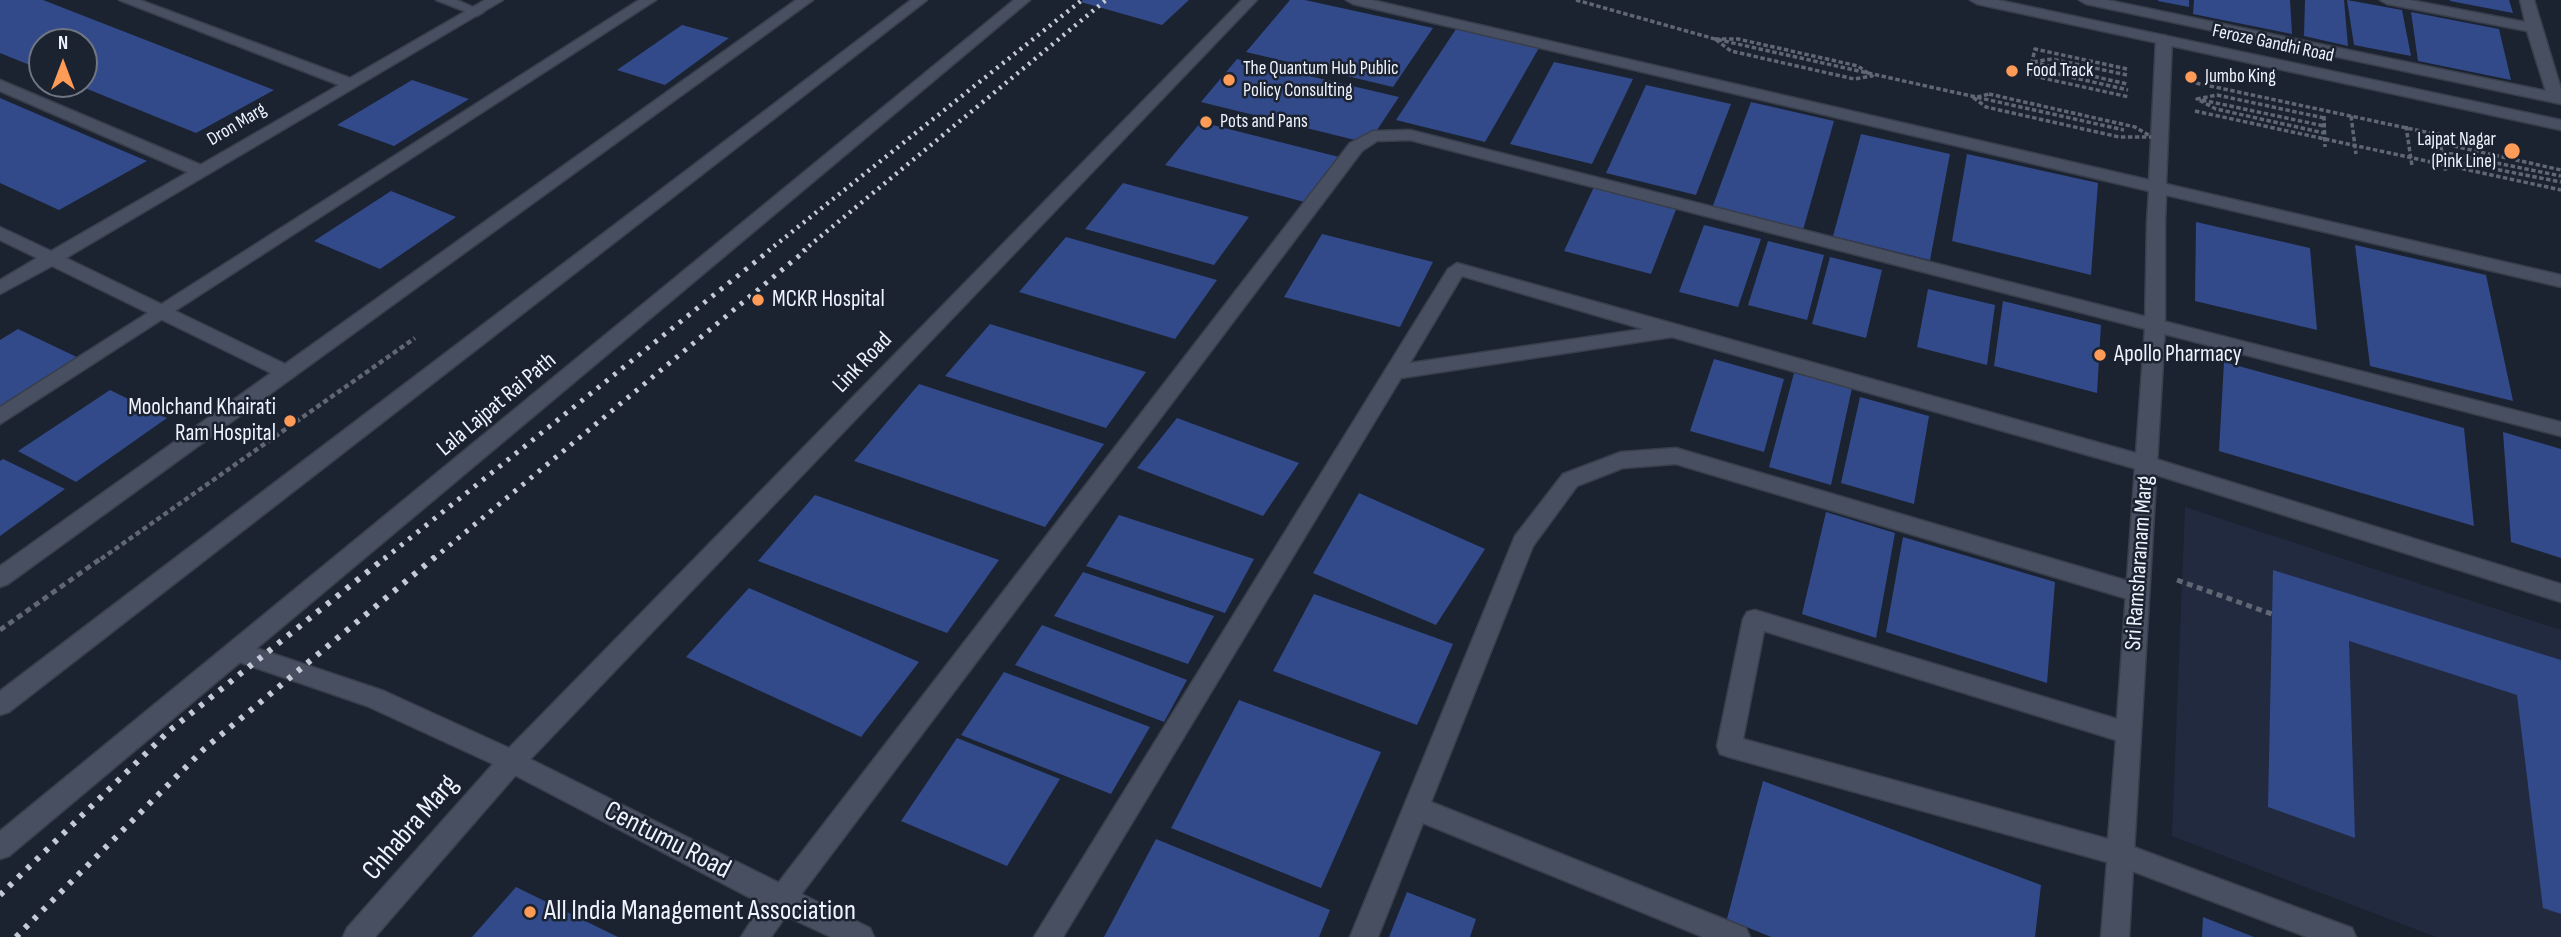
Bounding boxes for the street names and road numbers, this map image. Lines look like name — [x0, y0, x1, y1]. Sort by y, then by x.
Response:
street label: Feroze Gandhi Road — [2210, 20, 2336, 68]
street label: Dron Marg — [203, 99, 271, 151]
street label: Link Road — [828, 327, 898, 399]
street label: Lala Lajpat Rai Path — [432, 347, 562, 463]
street label: Sri Ramsharanam Marg — [2120, 475, 2160, 651]
street label: Chhabra Marg — [356, 768, 466, 888]
street label: Centumu Road — [598, 795, 736, 887]

